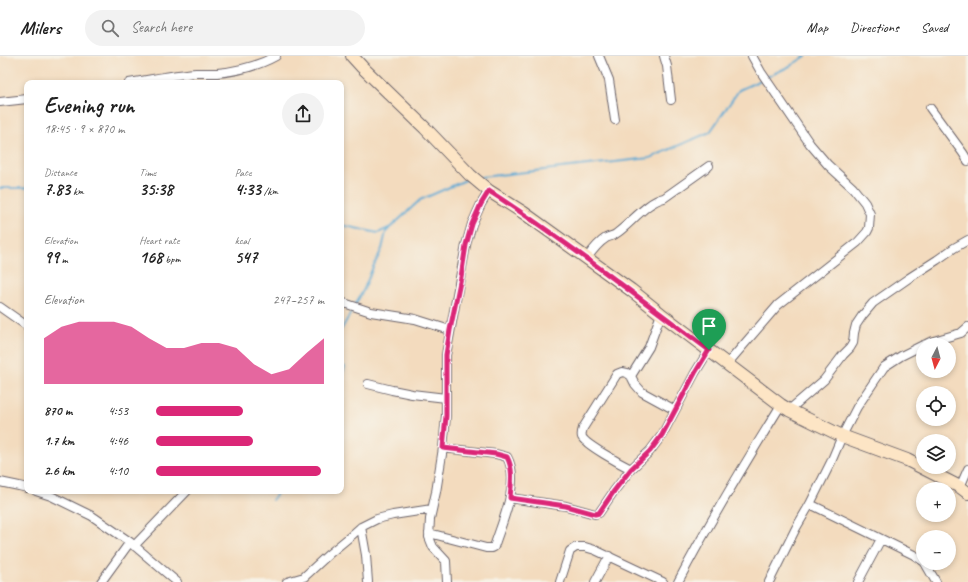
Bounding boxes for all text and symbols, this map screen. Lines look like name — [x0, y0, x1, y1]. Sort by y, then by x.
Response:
search box — [85, 10, 365, 46]
text: Milers — [20, 16, 61, 40]
icon: search — [99, 17, 121, 39]
text: Search here — [131, 18, 192, 37]
text: Map — [807, 19, 828, 36]
text: Directions — [850, 19, 899, 36]
text: Saved — [921, 19, 948, 36]
text: Evening run — [44, 92, 134, 120]
button: share — [282, 93, 324, 135]
text: 18:45 · 9 × 870 m — [44, 121, 125, 137]
text: Distance — [44, 165, 77, 179]
text: Time — [139, 165, 156, 179]
text: Pace — [235, 165, 252, 179]
text: 7.83 — [44, 179, 70, 200]
text: 35:38 — [139, 179, 173, 200]
text: 4:33 — [235, 179, 261, 200]
text: km — [70, 184, 84, 198]
text: /km — [261, 184, 278, 198]
text: Elevation — [44, 233, 78, 247]
text: Heart rate — [139, 233, 179, 247]
text: kcal — [235, 233, 249, 247]
text: 99 — [44, 247, 59, 268]
text: 168 — [139, 247, 163, 268]
text: 547 — [235, 247, 257, 268]
text: m — [59, 252, 68, 266]
text: bpm — [163, 252, 180, 266]
text: Elevation — [44, 292, 84, 308]
text: 247–257 m — [273, 292, 324, 308]
pin — [692, 309, 726, 350]
icon: arrive — [698, 315, 720, 337]
north arrow — [916, 338, 956, 378]
map controls — [916, 338, 956, 570]
button: locate — [916, 386, 956, 426]
text: 870 m — [44, 403, 72, 419]
text: 4:53 — [108, 403, 128, 419]
text: 1.7 km — [44, 433, 74, 449]
text: 4:46 — [108, 433, 128, 449]
button: layers — [916, 434, 956, 474]
text: 2.6 km — [44, 463, 75, 479]
text: 4:10 — [108, 463, 128, 479]
button: + — [916, 482, 956, 522]
button: − — [916, 530, 956, 570]

